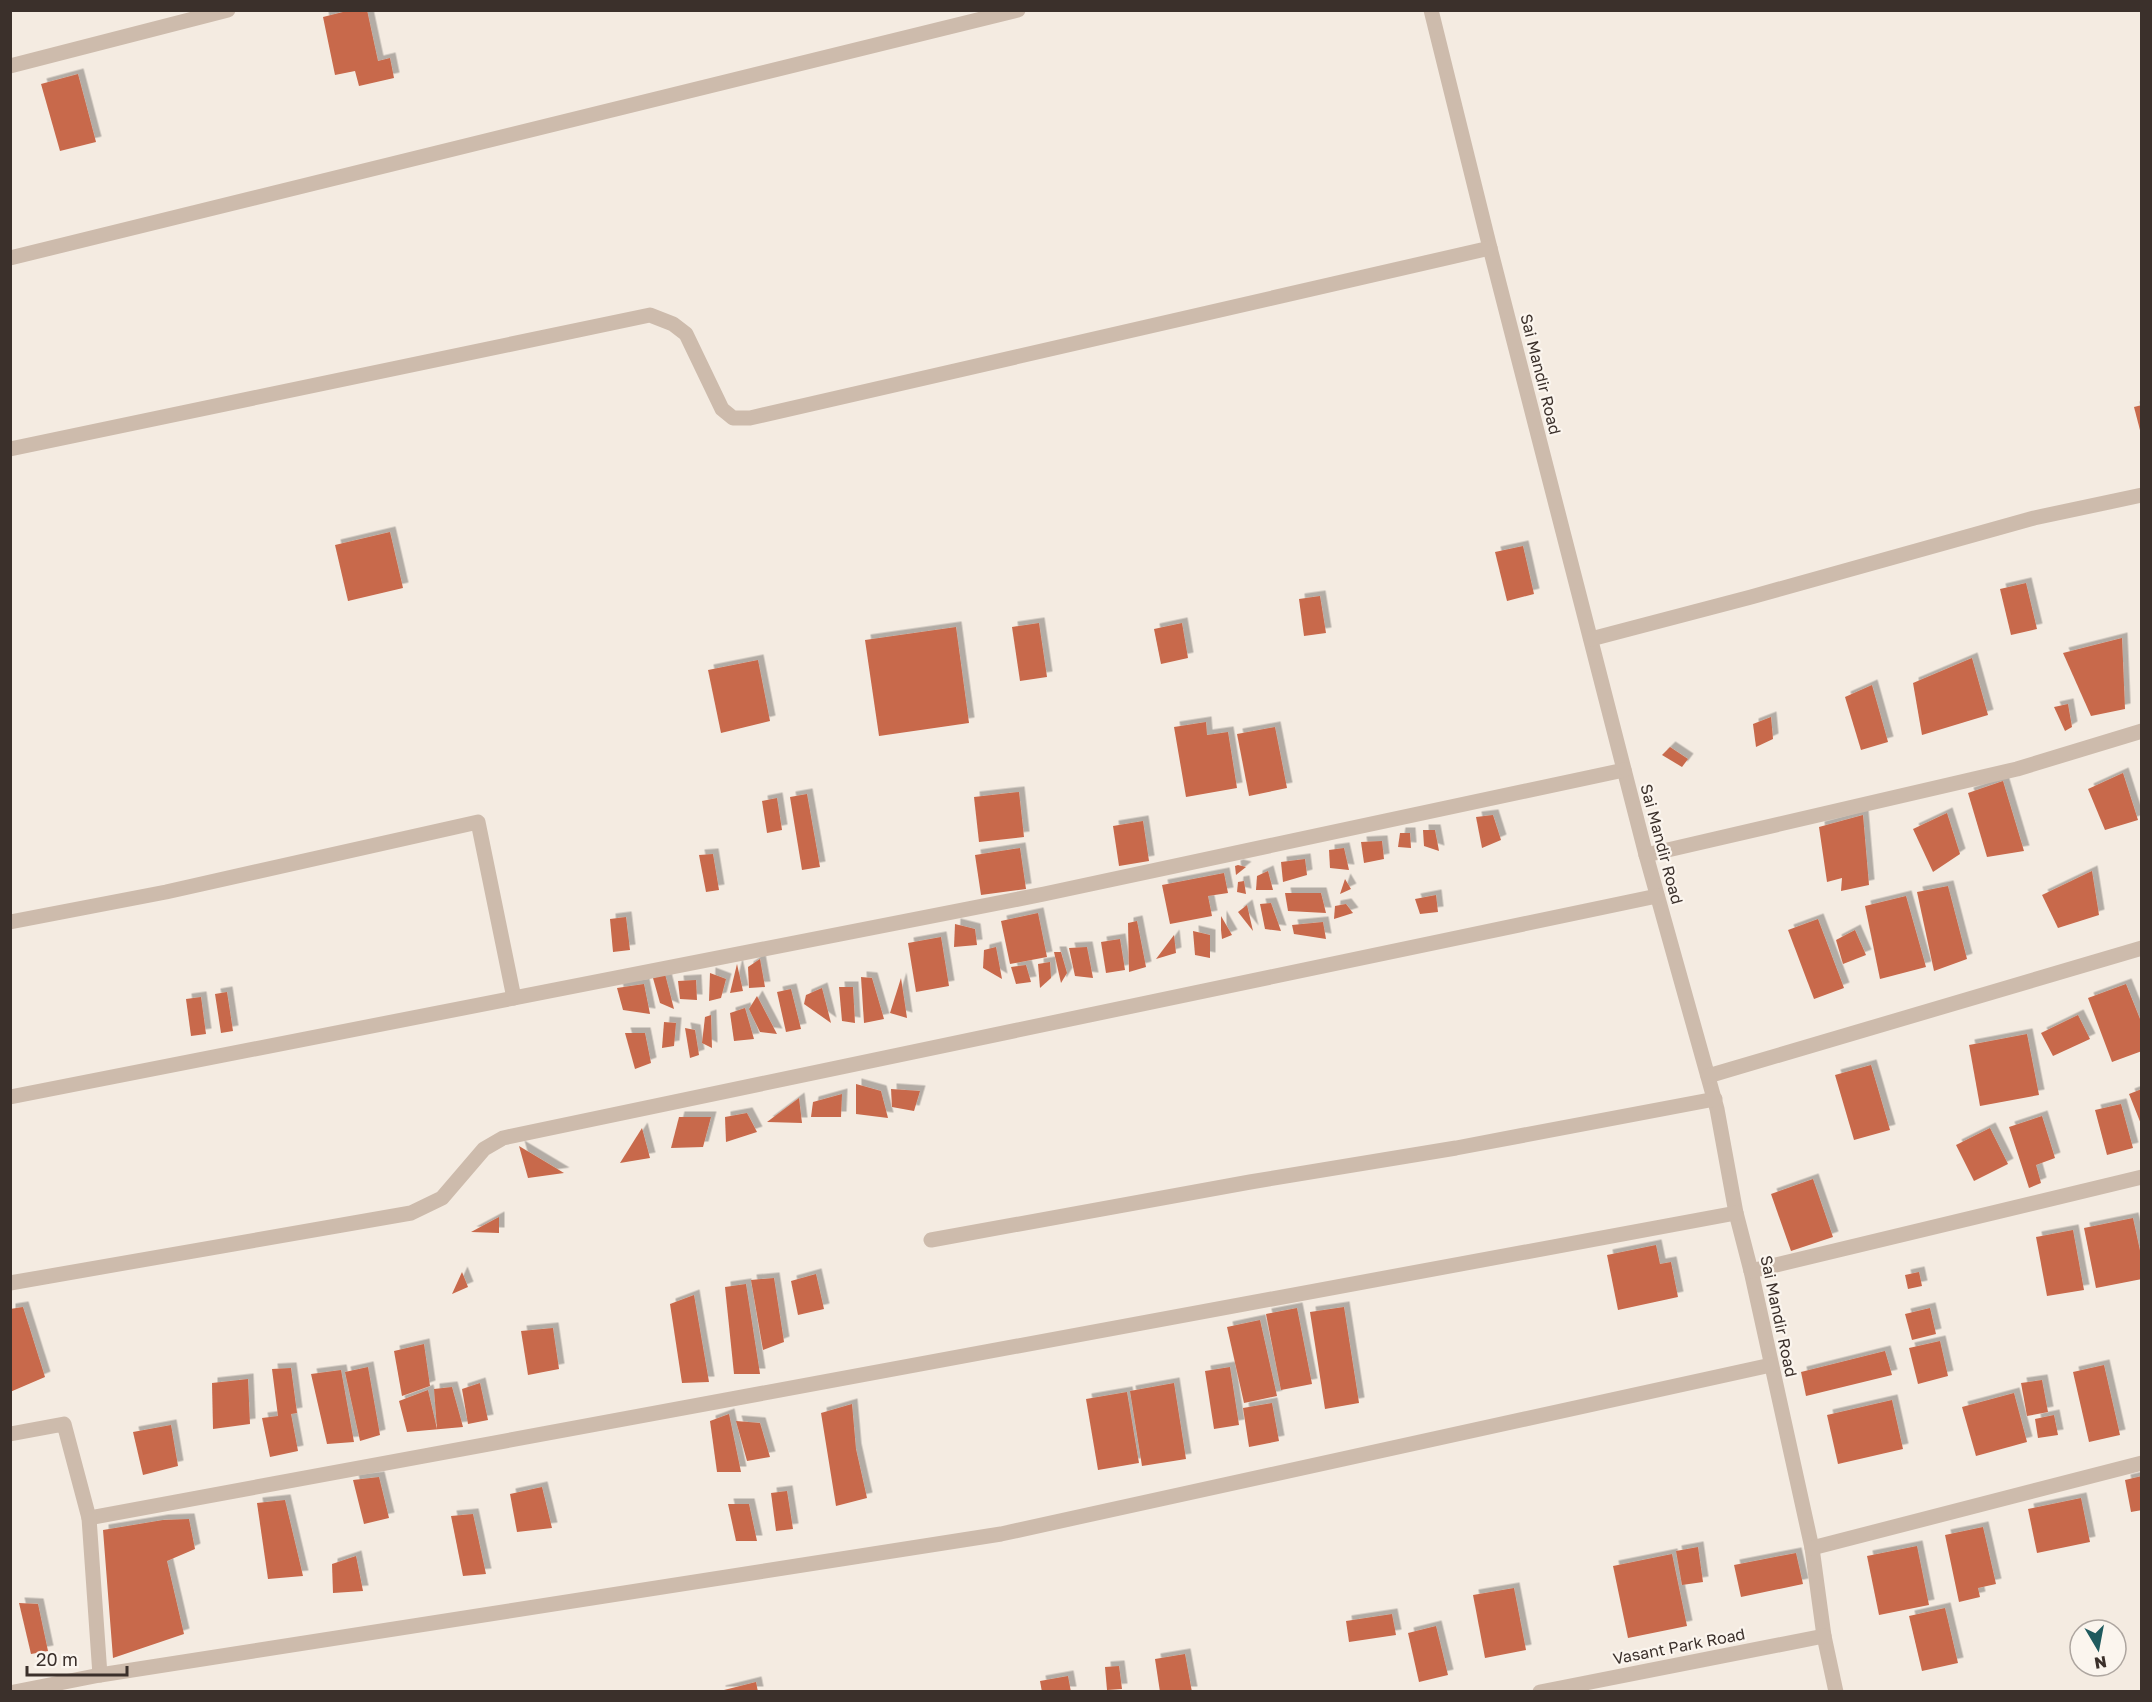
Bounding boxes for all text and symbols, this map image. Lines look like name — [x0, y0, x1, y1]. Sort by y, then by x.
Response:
street label: Sai Mandir Road — [1516, 312, 1566, 436]
street label: Sai Mandir Road — [1636, 782, 1688, 906]
street label: Sai Mandir Road — [1756, 1253, 1802, 1379]
north arrow — [2068, 1618, 2128, 1678]
street label: Vasant Park Road — [1611, 1623, 1747, 1669]
scale bar — [27, 1639, 128, 1677]
text: 20 m — [36, 1648, 78, 1670]
text: N — [2093, 1652, 2108, 1674]

